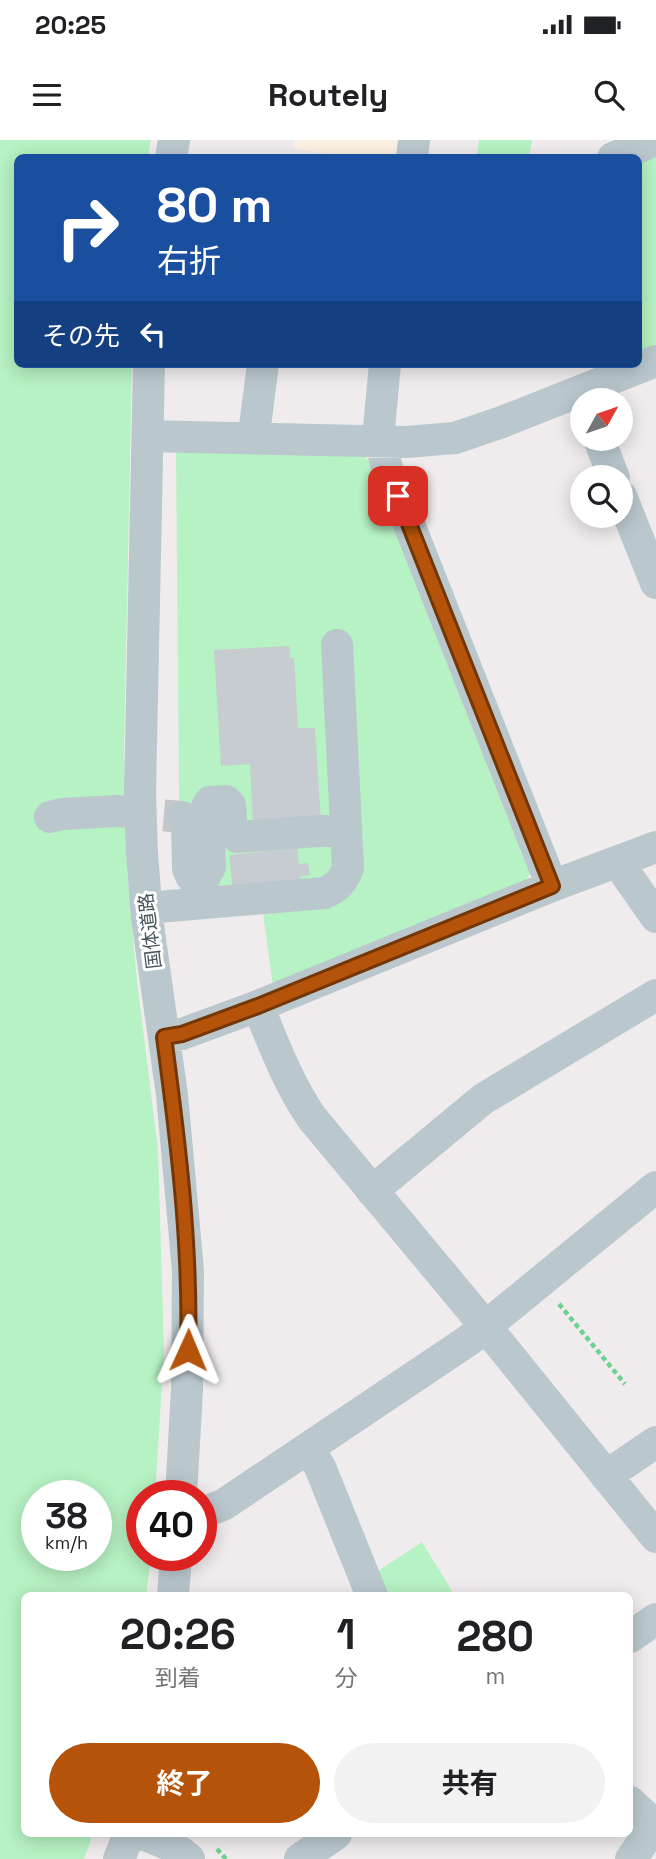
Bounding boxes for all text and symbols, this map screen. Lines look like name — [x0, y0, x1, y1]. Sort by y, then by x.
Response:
text: 20:25 — [35, 8, 106, 42]
text: Routely — [268, 75, 388, 115]
icon: menu — [28, 76, 66, 114]
icon: search — [590, 76, 628, 114]
text: 80 m — [157, 174, 272, 236]
icon: right — [42, 182, 133, 273]
text: 右折 — [157, 241, 221, 281]
icon: left — [134, 315, 172, 353]
text: その先 — [42, 319, 120, 353]
north arrow — [570, 388, 634, 452]
map controls — [570, 388, 633, 528]
button: search — [570, 465, 633, 528]
pin — [368, 466, 428, 526]
icon: arrive — [379, 477, 417, 515]
street label: 国体道路 — [133, 892, 167, 970]
position arrow — [151, 1313, 225, 1387]
speed limit sign: 40 — [126, 1480, 217, 1571]
text: 38 — [45, 1494, 88, 1538]
text: km/h — [45, 1531, 88, 1554]
text: 20:26 — [120, 1608, 236, 1661]
text: 1 — [337, 1608, 356, 1661]
text: 280 — [457, 1610, 534, 1663]
text: m — [485, 1661, 505, 1691]
text: 到着 — [155, 1663, 201, 1693]
text: 分 — [335, 1663, 358, 1693]
button: 終了 — [49, 1743, 320, 1823]
button: 共有 — [334, 1743, 605, 1823]

